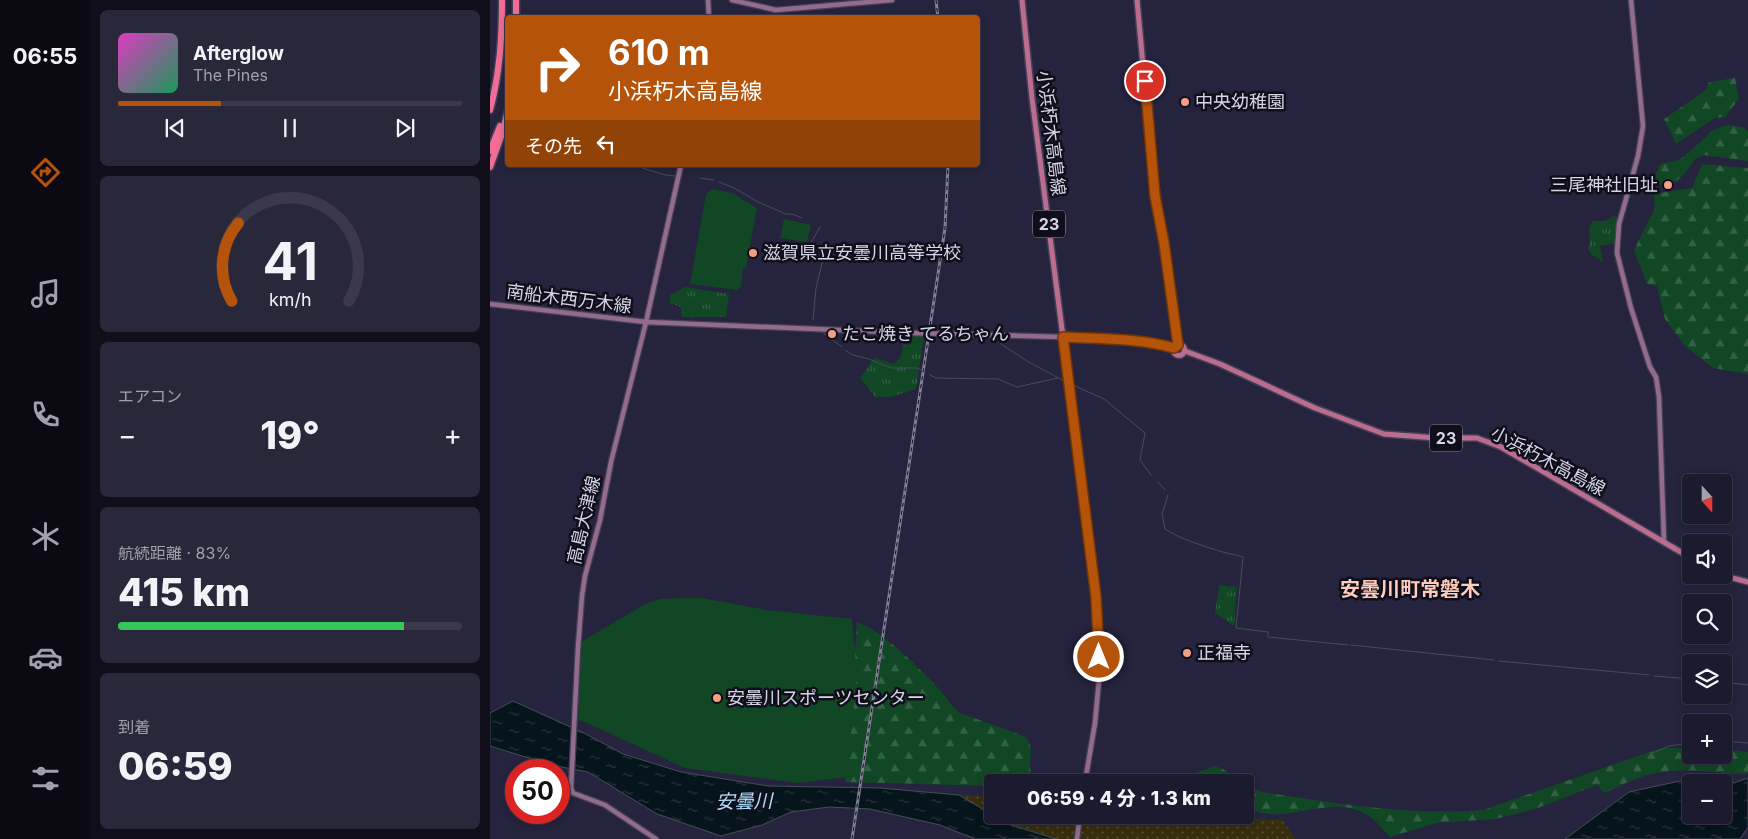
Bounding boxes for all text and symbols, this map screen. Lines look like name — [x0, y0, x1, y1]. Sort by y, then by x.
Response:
text: 610 m — [608, 31, 710, 73]
icon: right — [525, 35, 590, 100]
text: Afterglow — [193, 42, 284, 65]
text: 06:55 — [13, 43, 77, 69]
pin — [1124, 60, 1166, 102]
text: The Pines — [193, 65, 268, 85]
icon: arrive — [1131, 67, 1159, 95]
street label: 小浜朽木高島線 — [1033, 69, 1070, 197]
text: 小浜朽木高島線 — [608, 78, 762, 104]
place label: 中央幼稚園 — [1195, 91, 1285, 112]
marker: 中央幼稚園 — [1179, 96, 1191, 108]
icon: previous — [161, 114, 189, 142]
icon: pause — [276, 114, 304, 142]
icon: next — [391, 114, 419, 142]
icon: left — [592, 130, 620, 158]
text: その先 — [525, 135, 582, 158]
icon: directions — [28, 155, 63, 190]
place label: 三尾神社旧址 — [1550, 174, 1658, 195]
marker: 三尾神社旧址 — [1662, 179, 1674, 191]
road number: 23 — [1033, 210, 1065, 238]
text: 41 — [262, 230, 318, 293]
place label: 滋賀県立安曇川高等学校 — [763, 242, 961, 263]
marker: 滋賀県立安曇川高等学校 — [747, 247, 759, 259]
icon: music — [28, 276, 63, 311]
street label: 南船木西万木線 — [505, 280, 633, 317]
text: km/h — [269, 289, 311, 310]
place label: たこ焼き てるちゃん — [842, 323, 1009, 344]
marker: たこ焼き てるちゃん — [826, 328, 838, 340]
text: エアコン — [118, 386, 182, 406]
icon: phone — [28, 397, 63, 432]
text: 19° — [260, 412, 320, 458]
text: − — [118, 418, 137, 452]
text: + — [443, 418, 462, 452]
street label: 小浜朽木高島線 — [1488, 422, 1609, 499]
road number: 23 — [1430, 424, 1462, 452]
street label: 高島大津線 — [563, 474, 604, 566]
north arrow — [1682, 474, 1732, 524]
map controls — [1682, 474, 1732, 824]
icon: climate — [28, 519, 63, 554]
button: sound — [1682, 534, 1732, 584]
text: 航続距離 · 83% — [118, 543, 231, 563]
text: 415 km — [118, 569, 250, 615]
district label: 安曇川町常磐木 — [1340, 577, 1480, 601]
button: search — [1682, 594, 1732, 644]
position arrow — [1072, 630, 1124, 682]
icon: car — [28, 640, 63, 675]
place label: 正福寺 — [1197, 642, 1251, 663]
marker: 正福寺 — [1181, 647, 1193, 659]
button: layers — [1682, 654, 1732, 704]
place label: 安曇川スポーツセンター — [727, 687, 925, 708]
marker: 安曇川スポーツセンター — [711, 692, 723, 704]
button: + — [1682, 714, 1732, 764]
text: 到着 — [118, 717, 150, 737]
text: 06:59 — [118, 743, 233, 789]
speed limit sign: 50 — [505, 759, 570, 824]
icon: filters — [28, 761, 63, 796]
button: − — [1682, 774, 1732, 824]
text: 06:59 · 4 分 · 1.3 km — [1027, 787, 1211, 810]
water label: 安曇川 — [715, 789, 775, 813]

